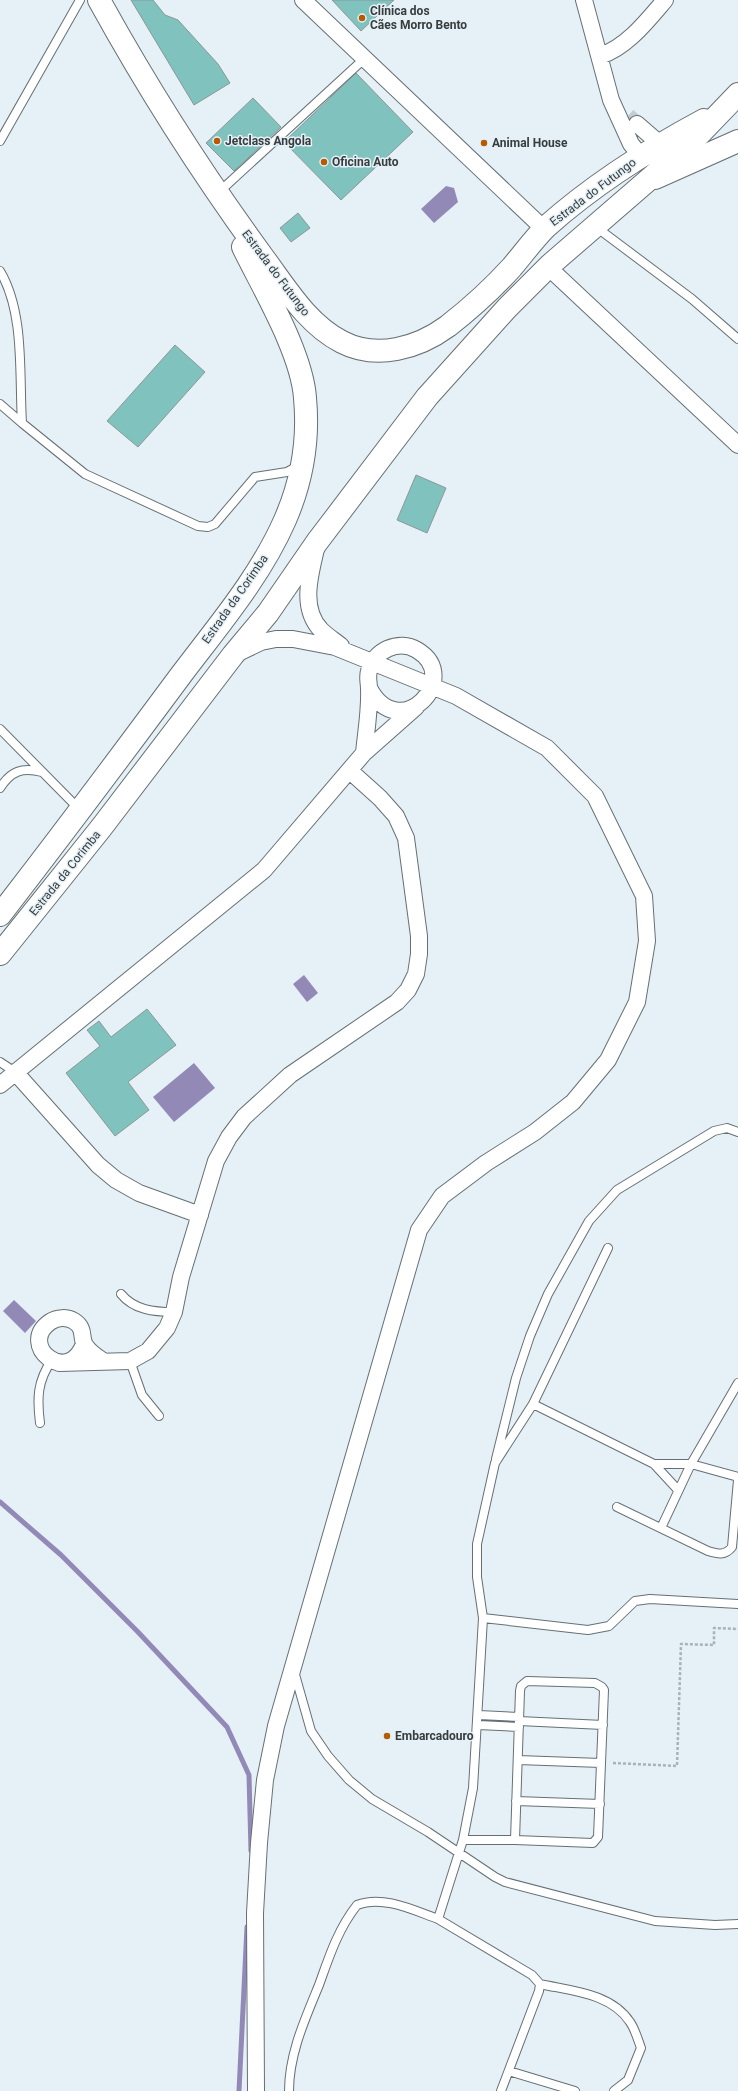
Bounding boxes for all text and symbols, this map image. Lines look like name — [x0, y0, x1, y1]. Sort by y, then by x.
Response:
place label: Clínica dos Cães Morro Bento — [370, 4, 467, 32]
marker: Clínica dos Cães Morro Bento — [357, 13, 367, 23]
place label: Jetclass Angola — [225, 134, 312, 148]
marker: Jetclass Angola — [212, 136, 222, 146]
place label: Animal House — [492, 136, 568, 150]
marker: Animal House — [479, 138, 489, 148]
place label: Oficina Auto — [332, 155, 399, 169]
street label: Estrada do Futungo — [547, 155, 639, 229]
marker: Oficina Auto — [319, 157, 329, 167]
street label: Estrada do Futungo — [239, 227, 313, 319]
street label: Estrada da Corimba — [199, 552, 271, 646]
street label: Estrada da Corimba — [26, 828, 104, 918]
place label: Embarcadouro — [395, 1729, 474, 1743]
marker: Embarcadouro — [382, 1731, 392, 1741]

